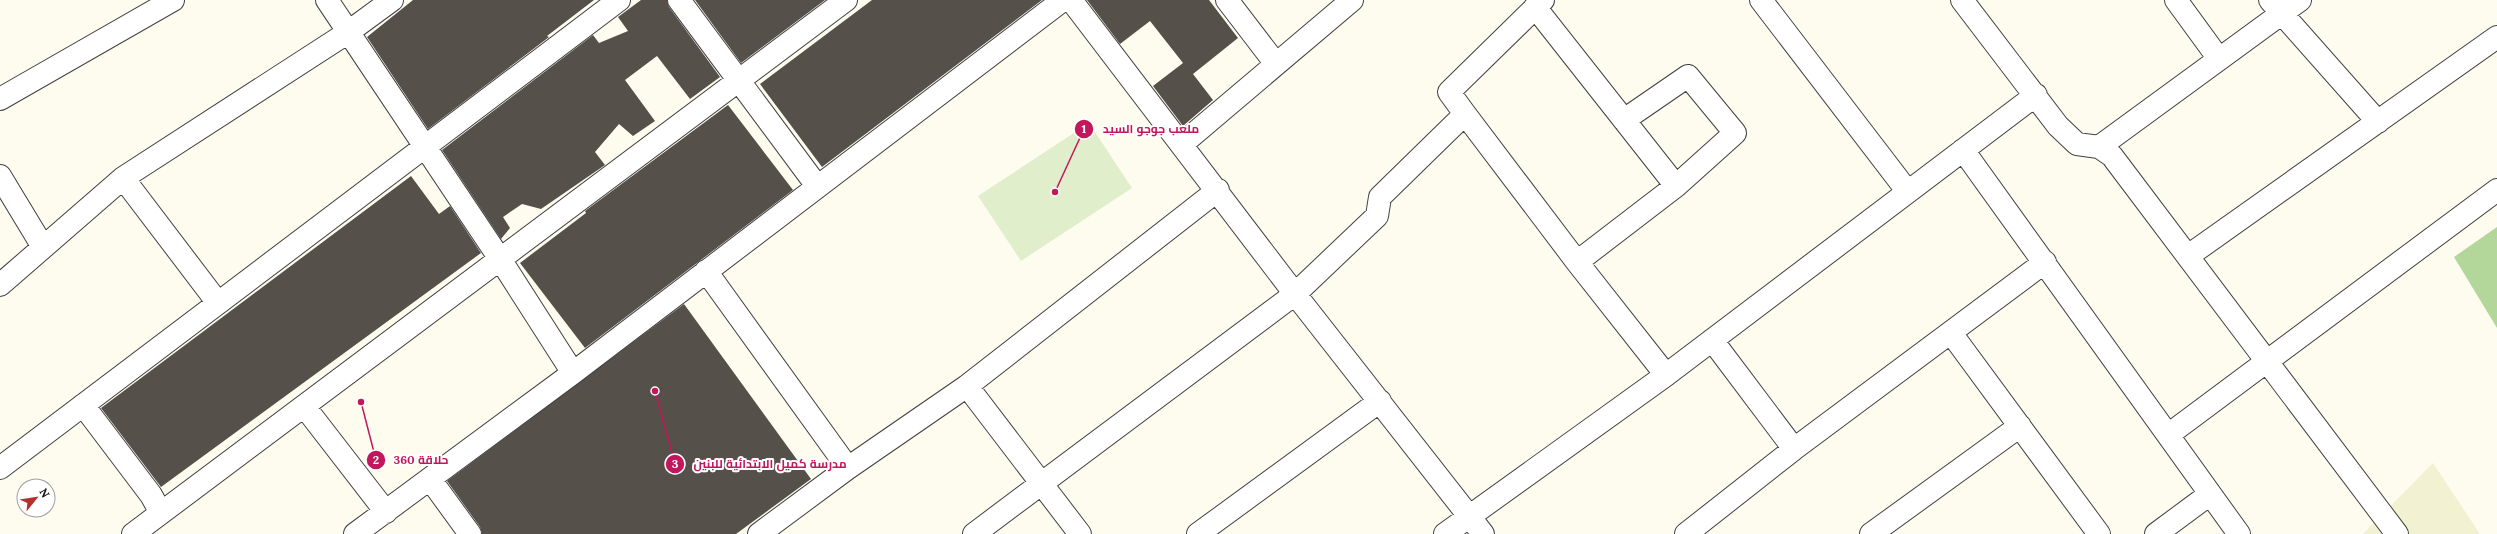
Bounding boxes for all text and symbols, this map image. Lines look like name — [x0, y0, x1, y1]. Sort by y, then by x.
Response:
callout: ملعب جوجو السيد — [1074, 117, 1207, 141]
text: 1 — [1082, 121, 1087, 136]
text: ملعب جوجو السيد — [1103, 121, 1199, 137]
callout: حلاقة 360 — [366, 448, 457, 472]
text: 2 — [373, 452, 379, 467]
text: حلاقة 360 — [393, 452, 449, 467]
callout: مدرسة كميل الابتدائية للبنين — [665, 452, 854, 476]
text: 3 — [672, 456, 679, 471]
text: مدرسة كميل الابتدائية للبنين — [693, 456, 847, 472]
north arrow — [16, 478, 56, 518]
text: N — [36, 486, 53, 501]

